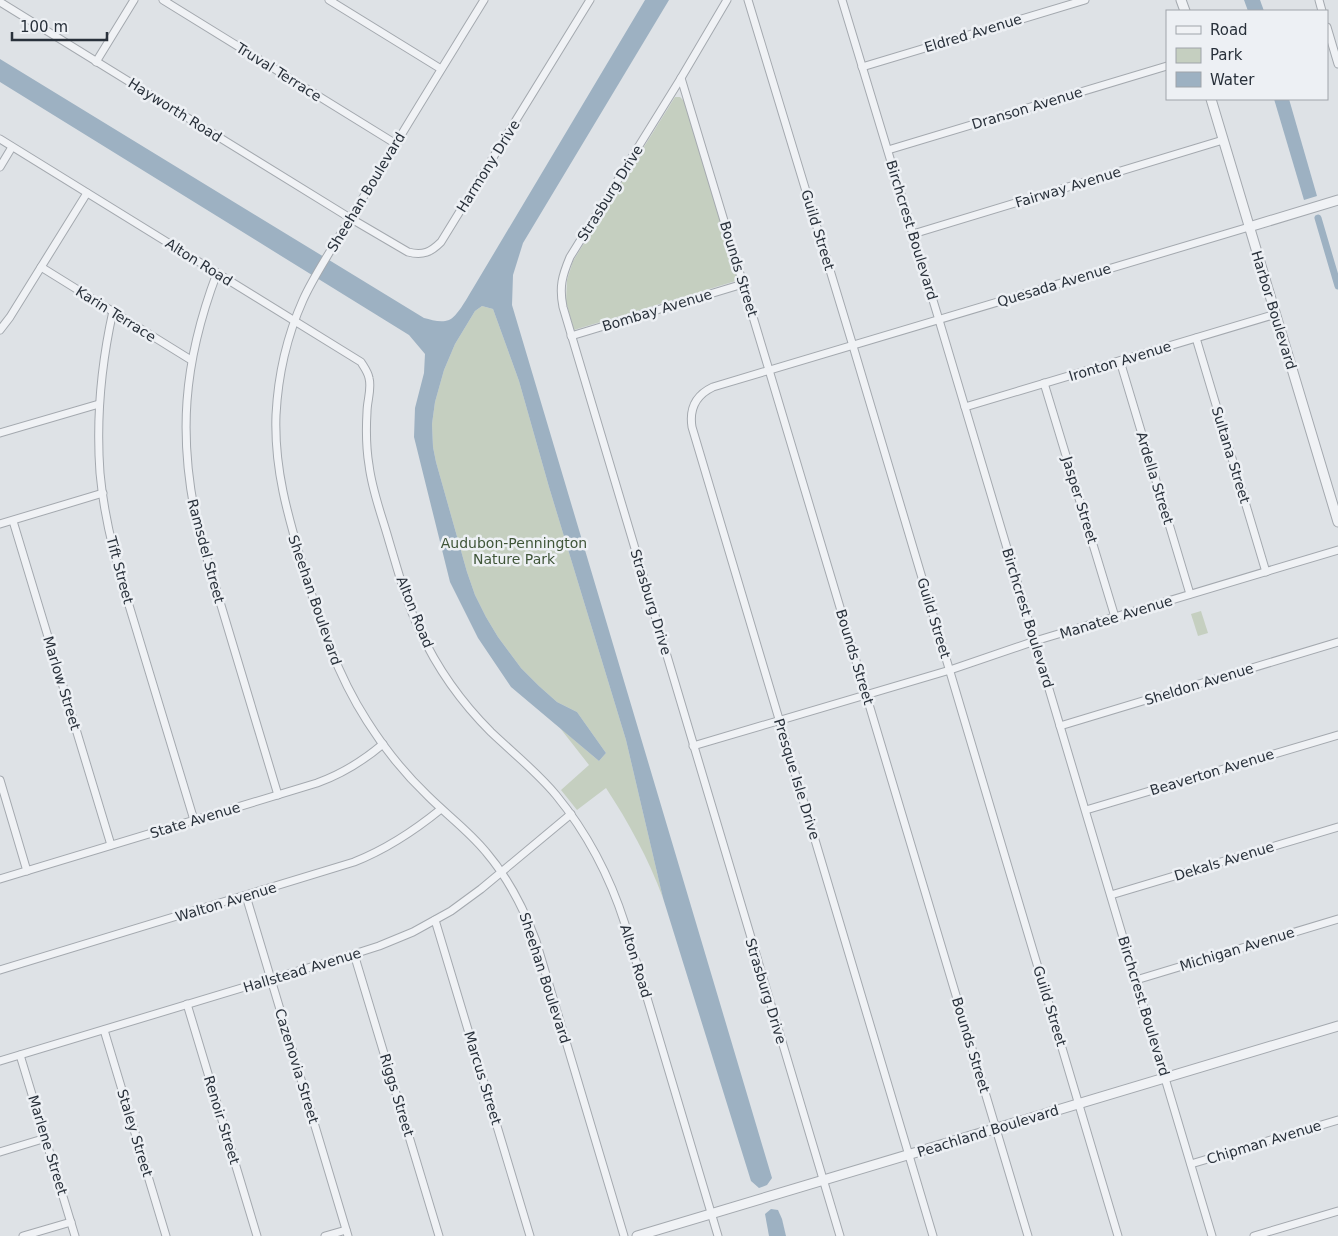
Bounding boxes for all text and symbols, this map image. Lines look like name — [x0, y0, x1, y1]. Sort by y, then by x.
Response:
scale bar — [12, 10, 108, 42]
legend — [1166, 10, 1328, 100]
street label: Eldred Avenue — [922, 11, 1024, 55]
text: 100 m — [20, 18, 68, 36]
text: Road — [1210, 21, 1248, 39]
street label: Truval Terrace — [233, 39, 324, 105]
text: Park — [1210, 46, 1243, 64]
text: Water — [1210, 71, 1255, 89]
street label: Hayworth Road — [125, 75, 225, 145]
street label: Dranson Avenue — [970, 84, 1084, 132]
street label: Harmony Drive — [453, 117, 523, 215]
street label: Sheehan Boulevard — [324, 129, 408, 255]
street label: Strasburg Drive — [574, 142, 646, 244]
street label: Birchcrest Boulevard — [883, 158, 941, 302]
street label: Fairway Avenue — [1013, 163, 1123, 211]
street label: Guild Street — [798, 188, 838, 273]
street label: Bounds Street — [717, 219, 761, 319]
street label: Alton Road — [163, 235, 235, 289]
street label: Harbor Boulevard — [1248, 249, 1300, 371]
street label: Quesada Avenue — [995, 260, 1113, 310]
street label: Karin Terrace — [73, 283, 159, 345]
street label: Bombay Avenue — [600, 286, 714, 334]
street label: Ironton Avenue — [1067, 338, 1173, 384]
street label: Sultana Street — [1209, 405, 1253, 506]
street label: Ardella Street — [1133, 430, 1177, 527]
street label: Jasper Street — [1059, 454, 1101, 546]
street label: Ramsdel Street — [184, 497, 228, 605]
street label: Sheehan Boulevard — [285, 533, 345, 667]
street label: Tift Street — [103, 534, 137, 606]
park label: Audubon-Pennington Nature Park — [441, 535, 587, 567]
street label: Birchcrest Boulevard — [999, 546, 1057, 690]
street label: Strasburg Drive — [627, 547, 675, 657]
street label: Alton Road — [393, 574, 437, 650]
street label: Guild Street — [914, 576, 954, 661]
street label: Manatee Avenue — [1058, 592, 1174, 642]
street label: Bounds Street — [833, 607, 877, 707]
street label: Marlow Street — [40, 634, 84, 732]
street label: Sheldon Avenue — [1143, 660, 1255, 708]
street label: Presque Isle Drive — [771, 716, 823, 842]
street label: Beaverton Avenue — [1148, 746, 1276, 798]
street label: State Avenue — [148, 799, 242, 841]
street label: Dekals Avenue — [1172, 838, 1276, 884]
street label: Walton Avenue — [174, 879, 278, 925]
street label: Sheehan Boulevard — [516, 911, 574, 1045]
street label: Alton Road — [617, 922, 655, 1000]
street label: Michigan Avenue — [1178, 924, 1296, 974]
street label: Birchcrest Boulevard — [1115, 934, 1173, 1078]
street label: Strasburg Drive — [742, 936, 790, 1046]
street label: Hallstead Avenue — [241, 944, 363, 996]
street label: Guild Street — [1030, 964, 1070, 1049]
street label: Bounds Street — [949, 995, 993, 1095]
street label: Cazenovia Street — [272, 1007, 322, 1126]
street label: Marcus Street — [461, 1029, 505, 1127]
street label: Riggs Street — [377, 1052, 417, 1139]
street label: Renoir Street — [201, 1074, 243, 1167]
street label: Staley Street — [114, 1087, 156, 1179]
street label: Marlene Street — [25, 1093, 71, 1197]
street label: Peachland Boulevard — [915, 1102, 1061, 1160]
street label: Chipman Avenue — [1205, 1117, 1323, 1167]

